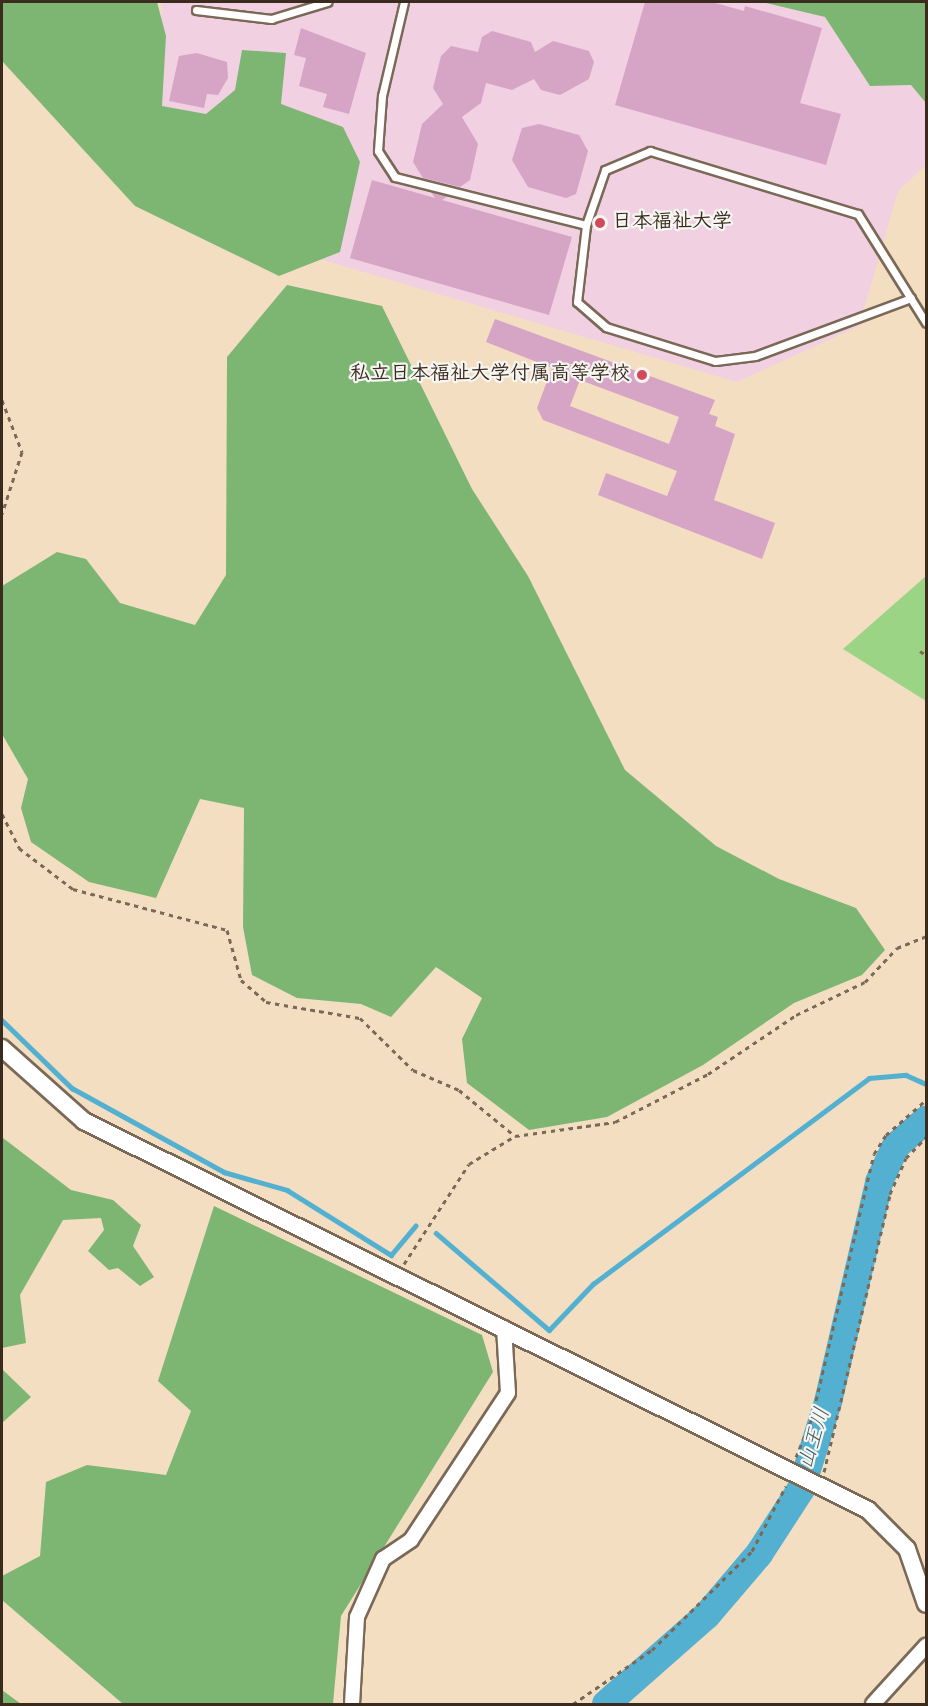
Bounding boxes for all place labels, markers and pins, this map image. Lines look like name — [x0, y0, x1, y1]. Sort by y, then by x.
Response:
place label: 日本福祉大学 — [612, 211, 732, 235]
marker: 日本福祉大学 — [593, 216, 607, 230]
place label: 私立日本福祉大学付属高等学校 — [350, 363, 630, 387]
marker: 私立日本福祉大学付属高等学校 — [635, 368, 649, 382]

